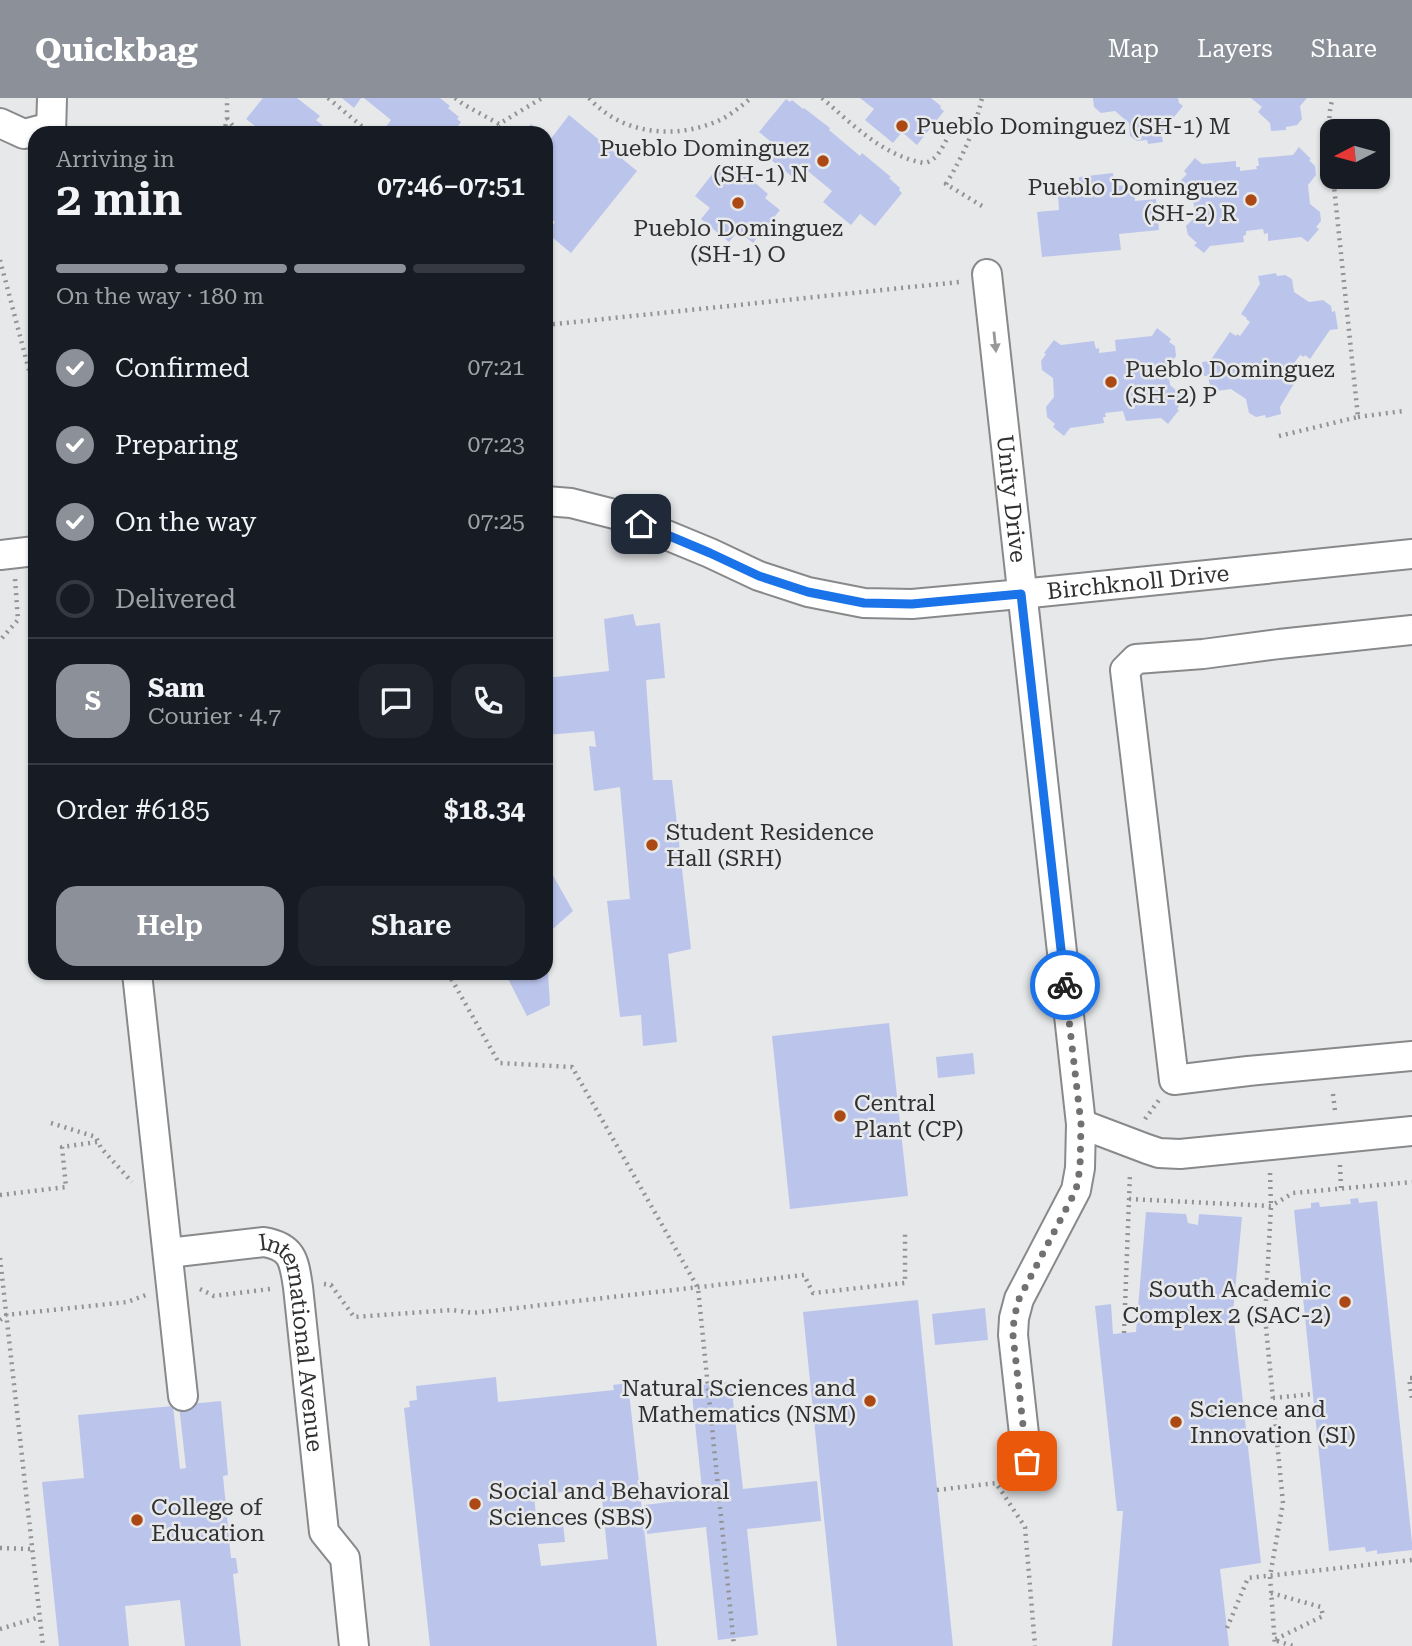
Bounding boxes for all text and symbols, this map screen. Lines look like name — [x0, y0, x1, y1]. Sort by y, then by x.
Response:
text: Quickbag — [35, 30, 198, 69]
text: Map — [1108, 35, 1159, 63]
text: Layers — [1197, 35, 1273, 63]
text: Share — [1311, 35, 1377, 63]
place label: Pueblo Dominguez (SH-1) M — [916, 113, 1231, 140]
marker: Pueblo Dominguez (SH-1) M — [894, 118, 910, 134]
north arrow — [1320, 119, 1390, 189]
map controls — [1320, 119, 1390, 189]
place label: Pueblo Dominguez (SH-1) N — [599, 135, 809, 188]
text: Arriving in — [56, 146, 175, 173]
marker: Pueblo Dominguez (SH-1) N — [815, 153, 831, 169]
text: 07:46–07:51 — [377, 171, 525, 201]
text: 2 min — [56, 172, 183, 226]
place label: Pueblo Dominguez (SH-2) R — [1027, 174, 1237, 227]
marker: Pueblo Dominguez (SH-2) R — [1243, 192, 1259, 208]
marker: Pueblo Dominguez (SH-1) O — [730, 195, 746, 211]
place label: Pueblo Dominguez (SH-1) O — [633, 215, 843, 268]
text: On the way · 180 m — [56, 283, 264, 310]
one-way arrow — [989, 331, 1000, 353]
icon: check — [56, 349, 94, 387]
text: Confirmed — [115, 353, 250, 383]
text: 07:21 — [468, 354, 525, 381]
place label: Pueblo Dominguez (SH-2) P — [1125, 356, 1335, 409]
marker: Pueblo Dominguez (SH-2) P — [1103, 374, 1119, 390]
icon: check — [56, 426, 94, 464]
text: Preparing — [115, 430, 238, 460]
text: 07:23 — [468, 431, 525, 458]
street label: Unity Drive — [991, 433, 1032, 564]
pin — [611, 494, 671, 554]
icon: check — [56, 503, 94, 541]
icon: home — [622, 505, 660, 543]
text: On the way — [115, 507, 256, 537]
text: 07:25 — [468, 508, 525, 535]
street label: Birchknoll Drive — [1046, 560, 1231, 605]
text: Delivered — [115, 584, 236, 614]
button: chat — [359, 664, 433, 738]
button: phone — [451, 664, 525, 738]
text: Sam — [148, 673, 205, 703]
text: S — [85, 686, 101, 716]
text: Courier · 4.7 — [148, 703, 281, 730]
text: Order #6185 — [56, 795, 210, 825]
text: $18.34 — [444, 795, 525, 825]
place label: Student Residence Hall (SRH) — [666, 819, 874, 872]
marker: Student Residence Hall (SRH) — [644, 837, 660, 853]
button: Help — [56, 886, 284, 966]
button: Share — [298, 886, 525, 966]
courier — [1030, 950, 1100, 1020]
icon: bike — [1046, 966, 1084, 1004]
place label: Central Plant (CP) — [854, 1090, 964, 1143]
marker: Central Plant (CP) — [832, 1108, 848, 1124]
street label: International Avenue — [257, 1229, 328, 1453]
place label: South Academic Complex 2 (SAC-2) — [1123, 1276, 1331, 1329]
marker: South Academic Complex 2 (SAC-2) — [1337, 1294, 1353, 1310]
place label: Natural Sciences and Mathematics (NSM) — [622, 1375, 856, 1428]
marker: Natural Sciences and Mathematics (NSM) — [862, 1393, 878, 1409]
place label: Science and Innovation (SI) — [1190, 1396, 1356, 1449]
marker: Science and Innovation (SI) — [1168, 1414, 1184, 1430]
pin — [997, 1431, 1057, 1491]
icon: bag — [1008, 1442, 1046, 1480]
place label: Social and Behavioral Sciences (SBS) — [489, 1478, 729, 1531]
place label: College of Education — [151, 1494, 265, 1547]
marker: Social and Behavioral Sciences (SBS) — [467, 1496, 483, 1512]
marker: College of Education — [129, 1512, 145, 1528]

